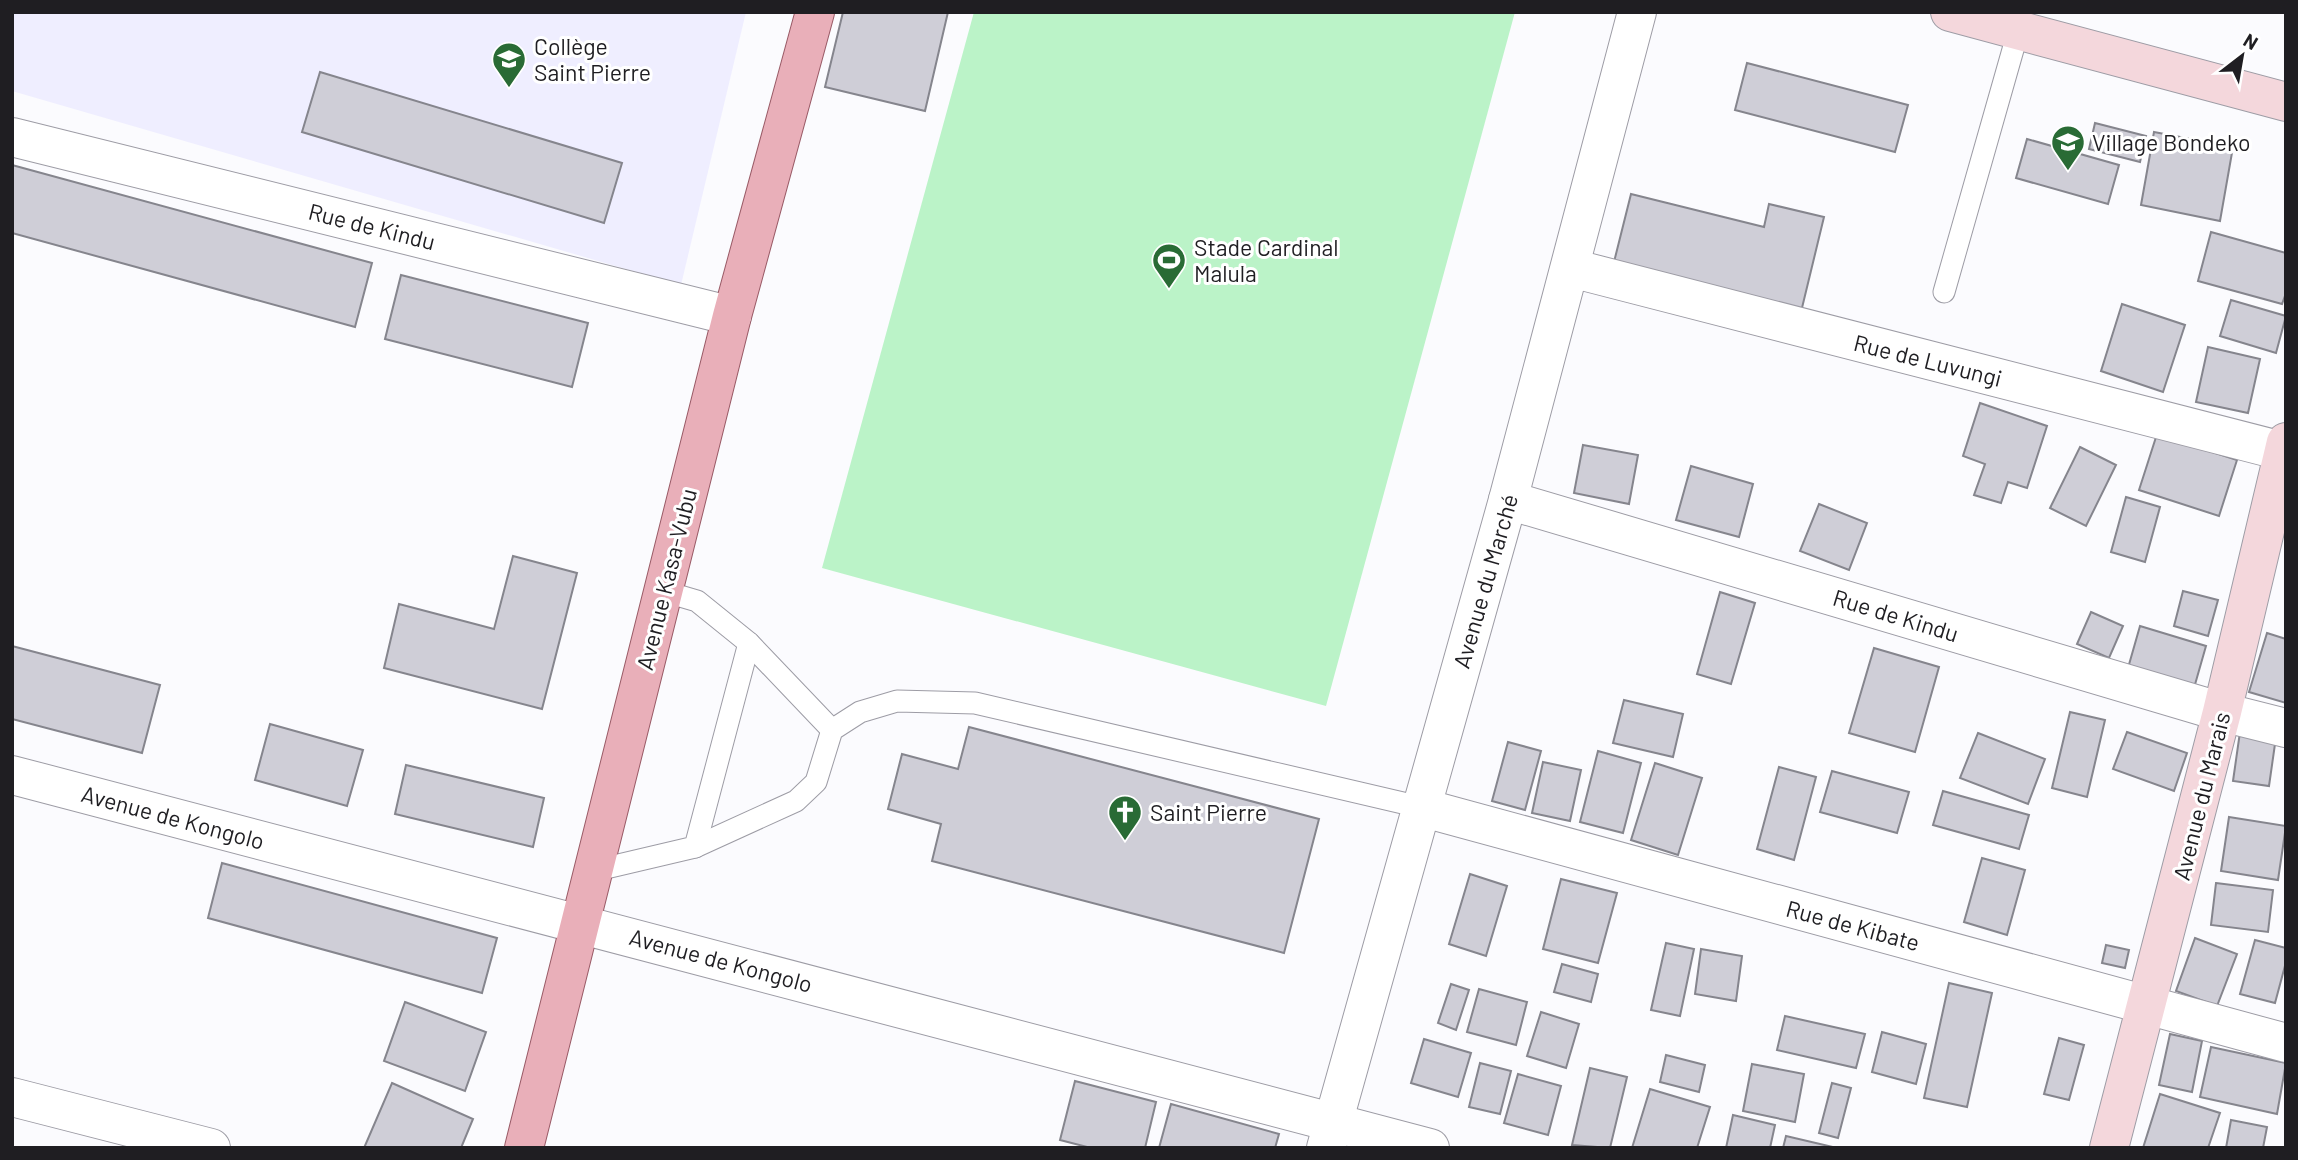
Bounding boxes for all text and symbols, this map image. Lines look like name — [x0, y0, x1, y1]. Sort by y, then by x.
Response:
north arrow — [2207, 21, 2277, 91]
text: N — [2240, 28, 2262, 54]
place label: Collège Saint Pierre — [534, 32, 651, 86]
school or university icon: Collège Saint Pierre — [490, 40, 528, 89]
school or university icon: Village Bondeko — [2049, 123, 2087, 172]
place label: Village Bondeko — [2092, 128, 2251, 156]
street label: Rue de Kindu — [306, 197, 438, 255]
place label: Stade Cardinal Malula — [1194, 233, 1339, 287]
sports icon: Stade Cardinal Malula — [1150, 241, 1188, 290]
street label: Rue de Luvungi — [1851, 328, 2005, 392]
street label: Avenue Kasa-Vubu — [630, 485, 702, 673]
street label: Avenue du Marché — [1447, 491, 1523, 671]
street label: Rue de Kindu — [1830, 583, 1962, 647]
street label: Avenue du Marais — [2167, 709, 2235, 883]
street label: Avenue de Kongolo — [78, 779, 268, 855]
church icon: Saint Pierre — [1106, 793, 1144, 842]
place label: Saint Pierre — [1150, 798, 1267, 826]
street label: Rue de Kibate — [1783, 894, 1923, 956]
street label: Avenue de Kongolo — [626, 922, 816, 998]

